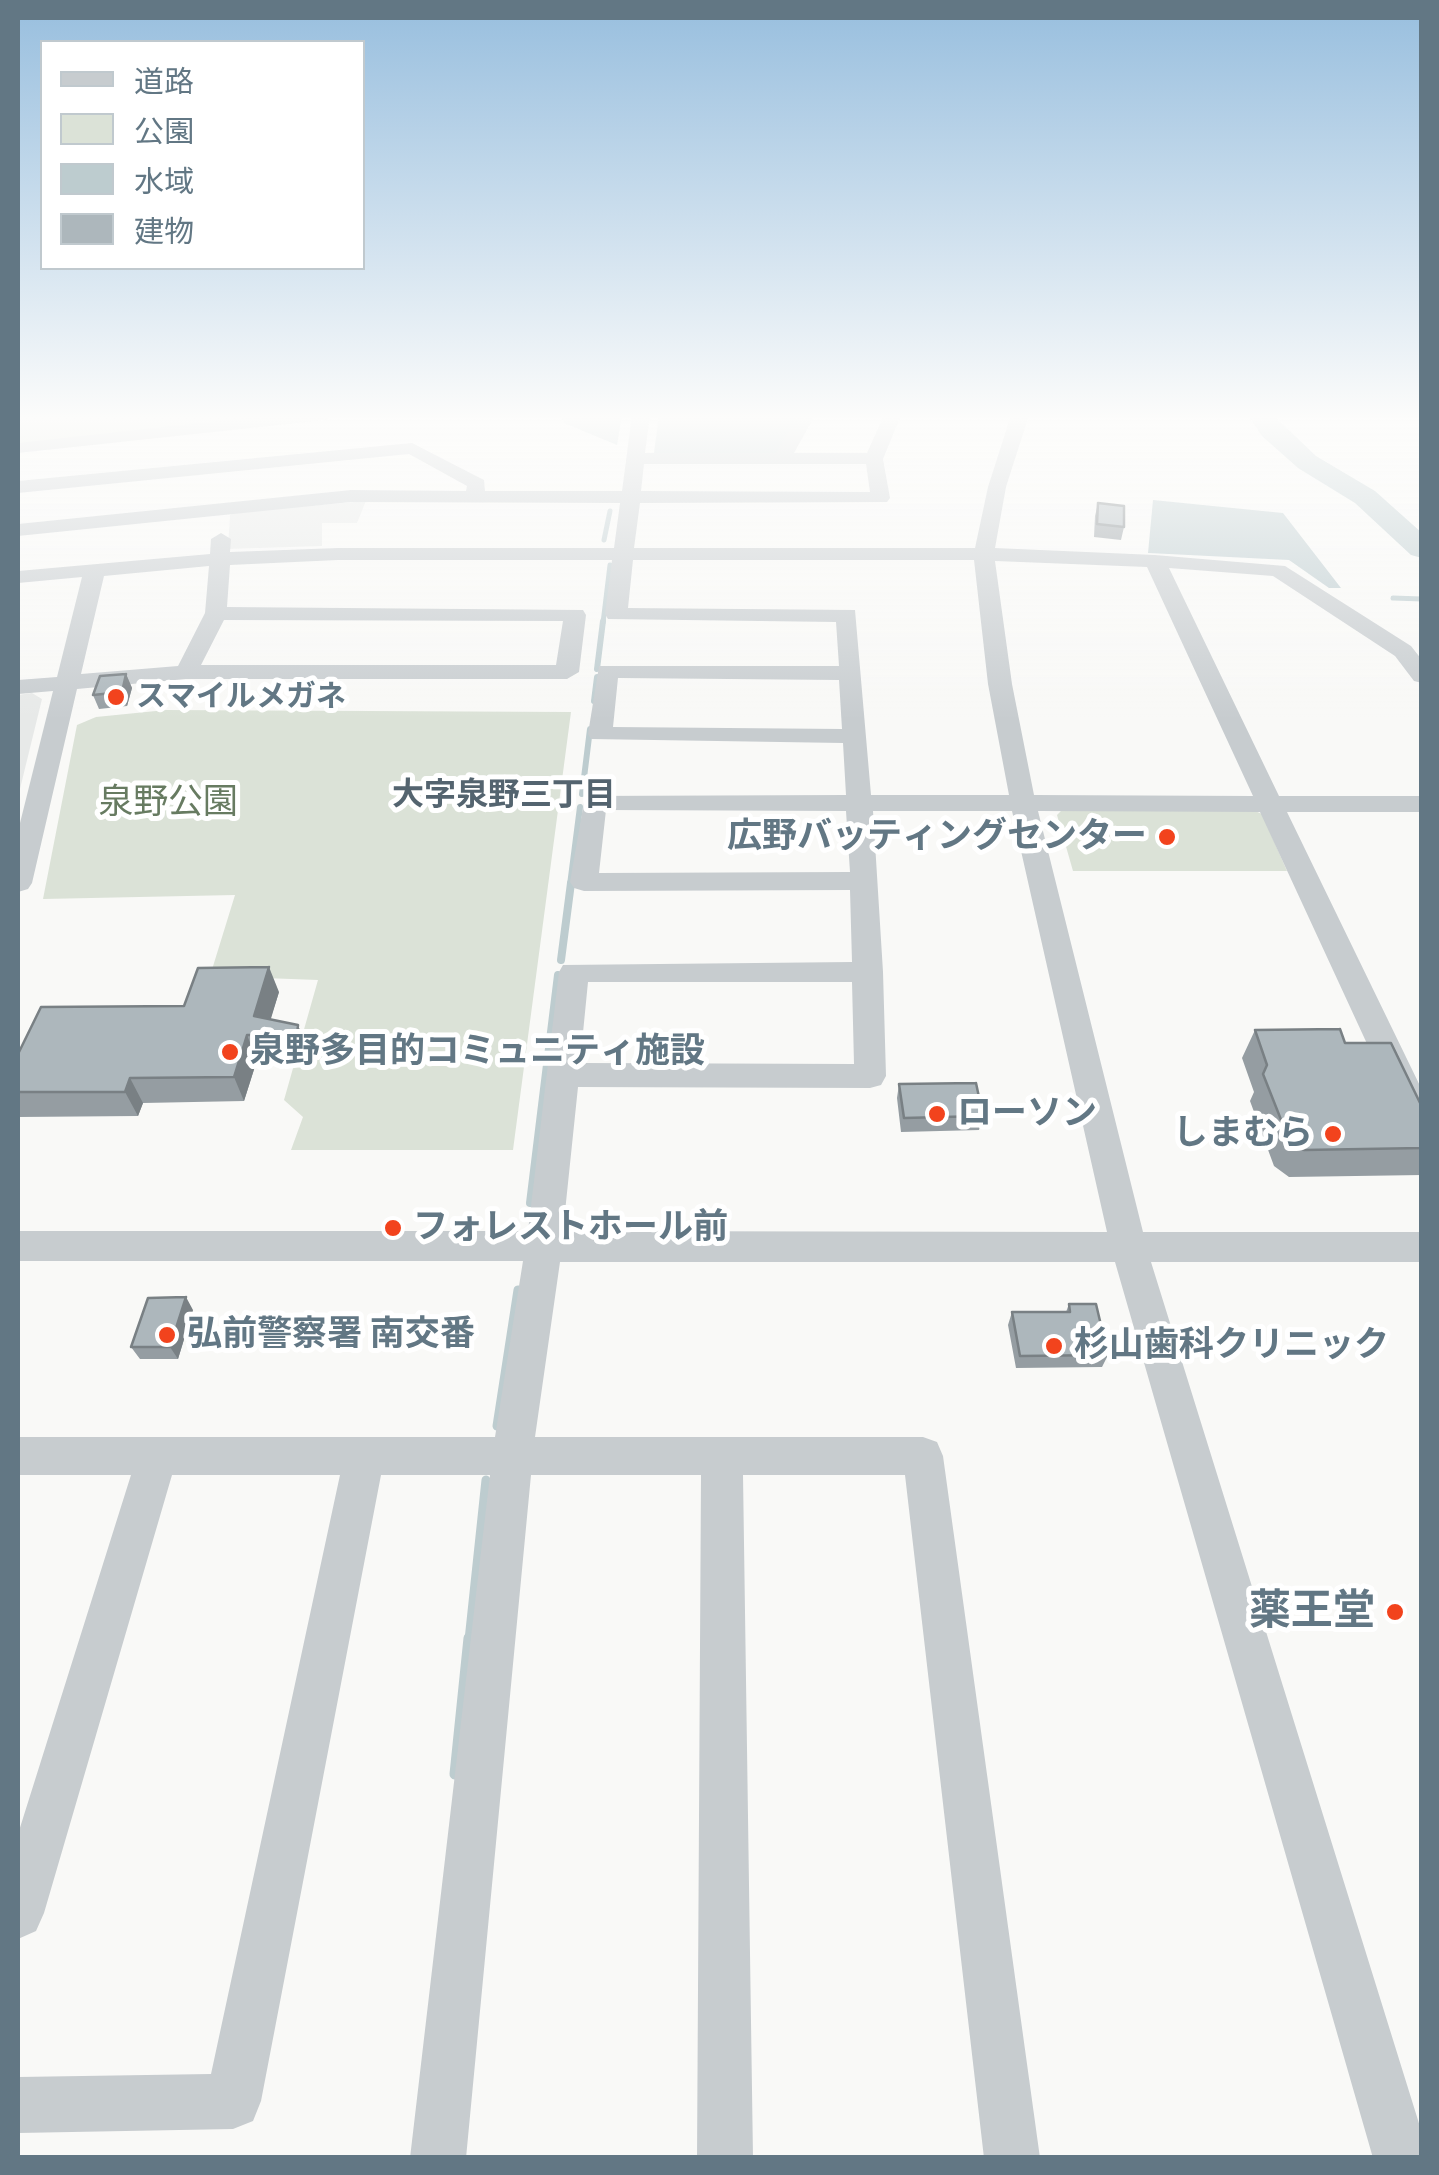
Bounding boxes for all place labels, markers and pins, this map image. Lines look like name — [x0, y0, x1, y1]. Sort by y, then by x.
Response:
place label: スマイルメガネ — [136, 679, 346, 715]
marker: スマイルメガネ — [105, 686, 127, 708]
place label: 広野バッティングセンター — [727, 816, 1147, 858]
marker: 広野バッティングセンター — [1156, 826, 1178, 848]
place label: 泉野多目的コミュニティ施設 — [250, 1031, 705, 1073]
marker: 泉野多目的コミュニティ施設 — [219, 1041, 241, 1063]
place label: ローソン — [957, 1093, 1097, 1135]
marker: ローソン — [926, 1103, 948, 1125]
place label: しまむら — [1173, 1113, 1313, 1155]
marker: しまむら — [1322, 1123, 1344, 1145]
place label: フォレストホール前 — [413, 1207, 728, 1249]
marker: フォレストホール前 — [382, 1217, 404, 1239]
place label: 弘前警察署 南交番 — [187, 1314, 475, 1356]
marker: 弘前警察署 南交番 — [156, 1324, 178, 1346]
place label: 杉山歯科クリニック — [1074, 1325, 1389, 1367]
marker: 杉山歯科クリニック — [1043, 1335, 1065, 1357]
place label: 薬王堂 — [1249, 1587, 1375, 1637]
marker: 薬王堂 — [1384, 1601, 1406, 1623]

